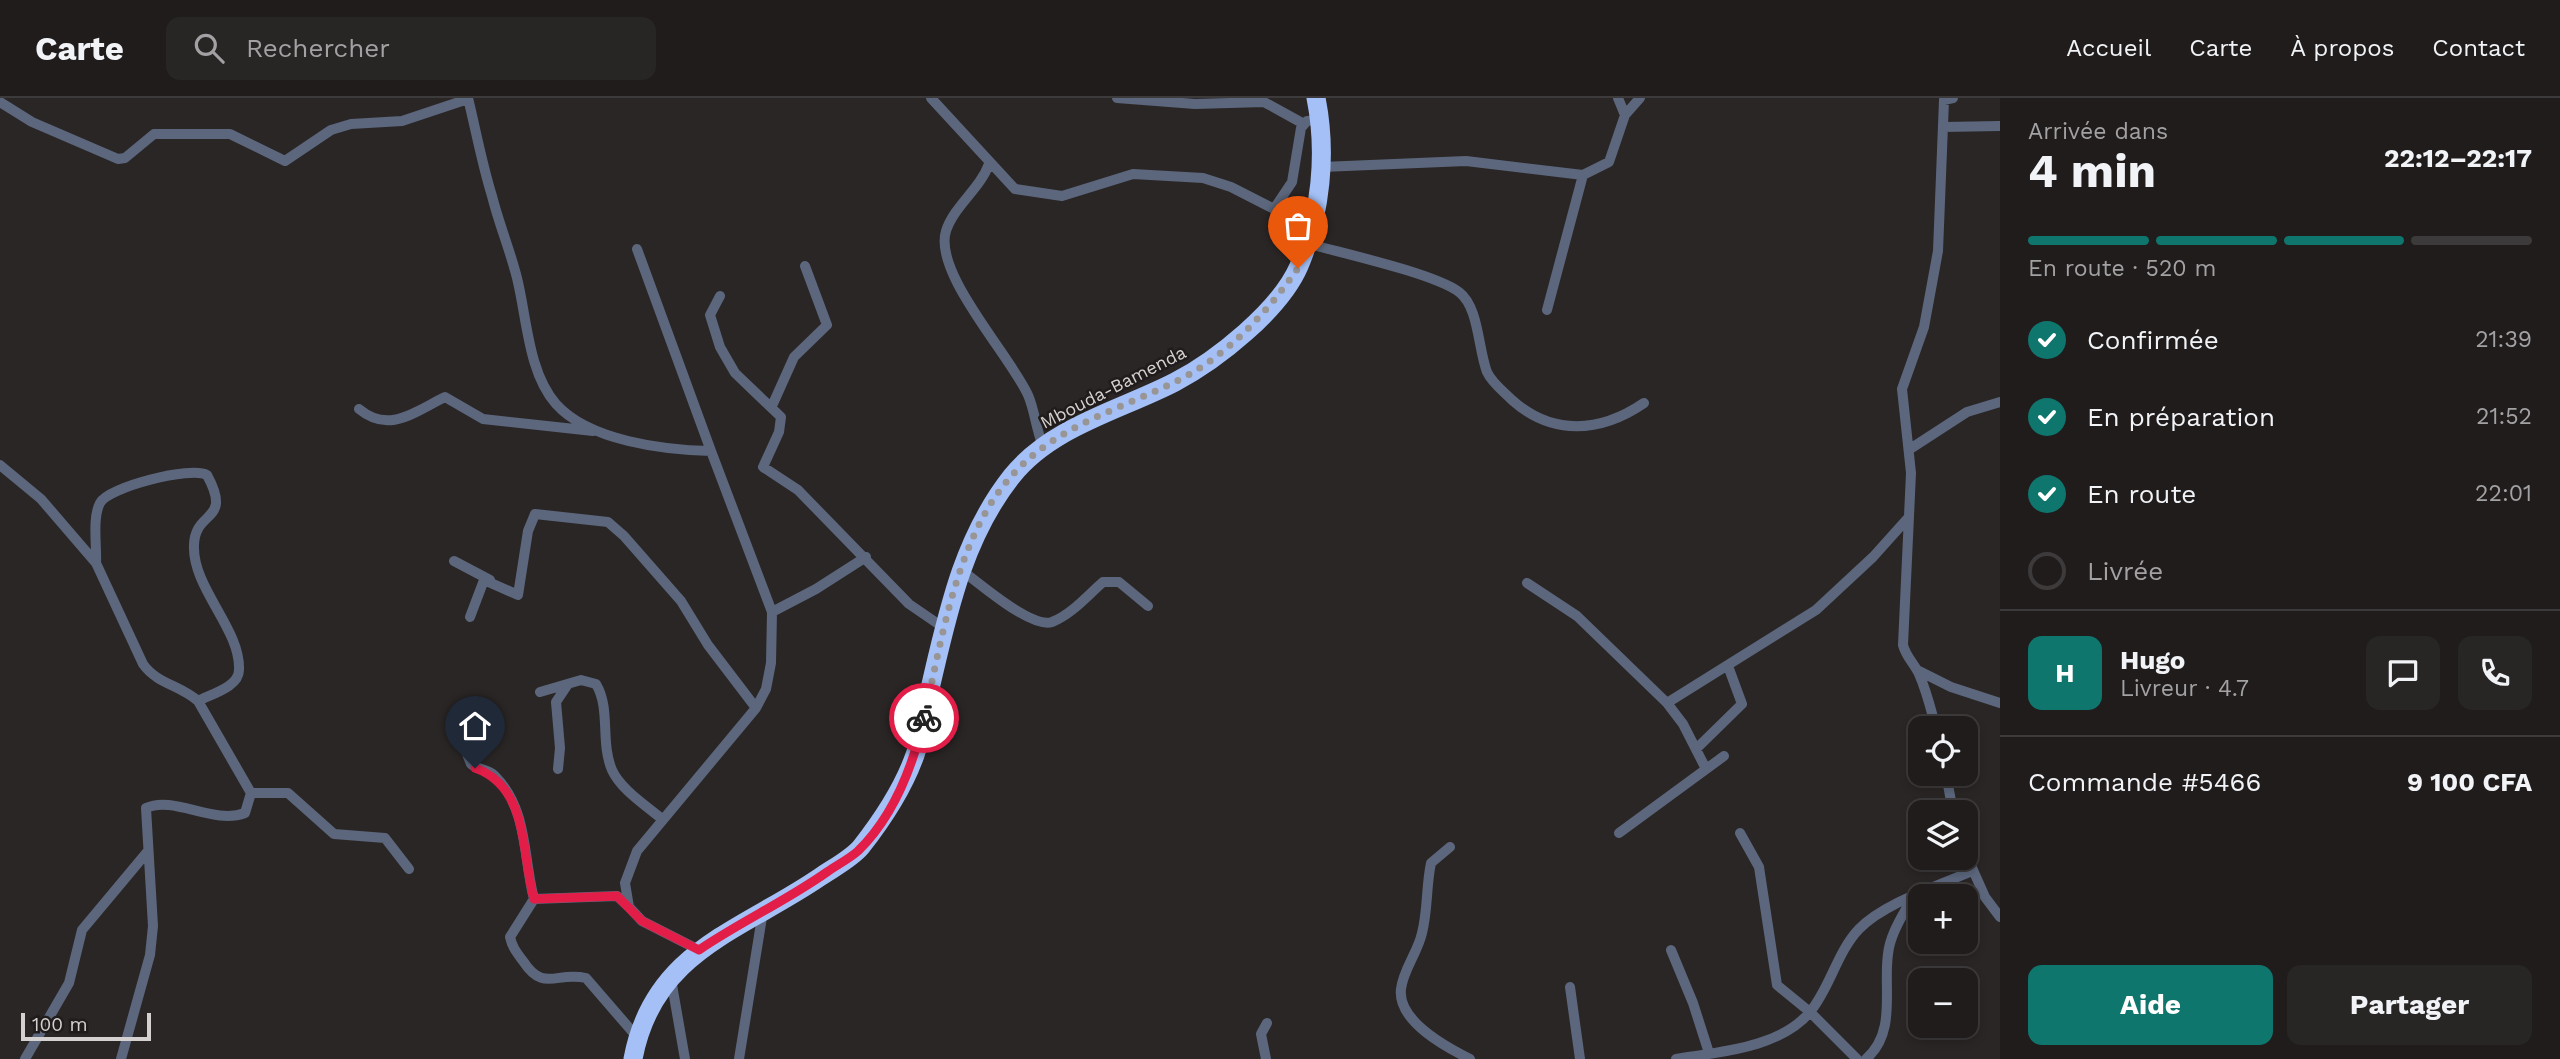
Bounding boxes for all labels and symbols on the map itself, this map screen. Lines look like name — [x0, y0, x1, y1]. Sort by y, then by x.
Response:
pin — [1268, 196, 1328, 268]
street label: Mbouda-Bamenda — [1037, 341, 1189, 433]
courier — [889, 683, 959, 753]
pin — [445, 696, 505, 768]
scale bar — [21, 1010, 150, 1042]

